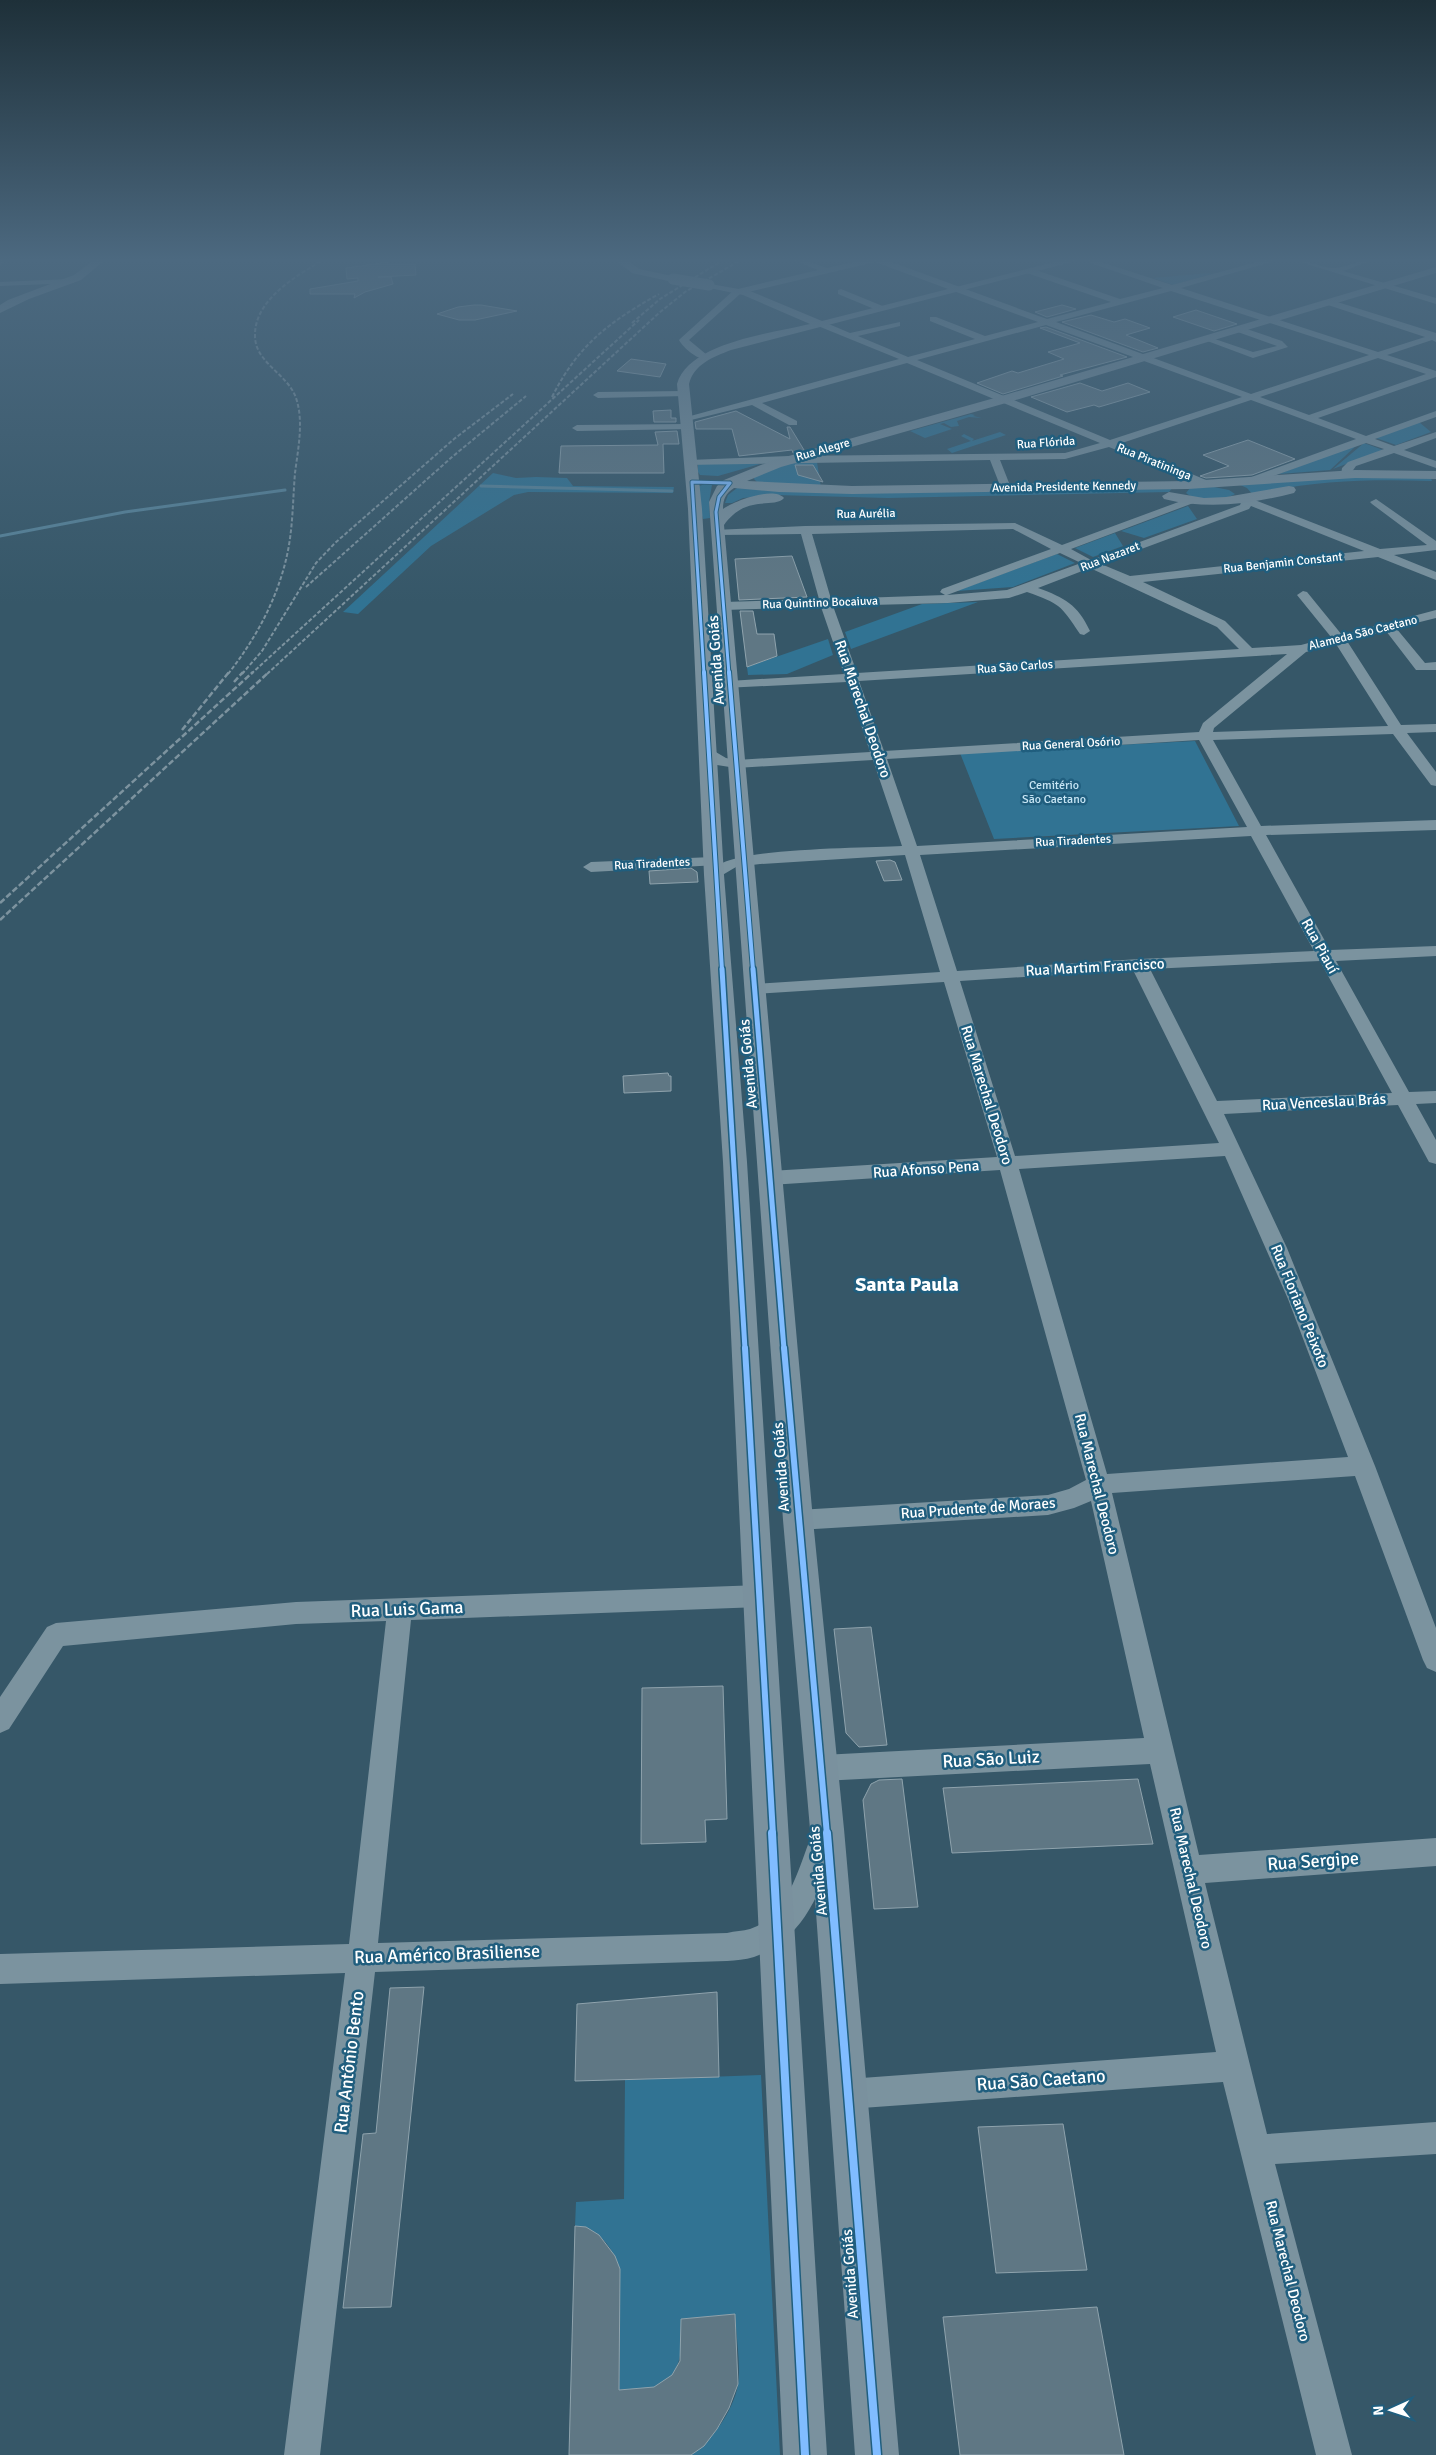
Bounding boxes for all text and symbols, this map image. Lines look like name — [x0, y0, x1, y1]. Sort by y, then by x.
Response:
street label: Rua Flórida — [1016, 433, 1076, 453]
street label: Rua Alegre — [794, 435, 852, 465]
street label: Rua Piratininga — [1115, 440, 1193, 484]
street label: Avenida Presidente Kennedy — [992, 478, 1137, 496]
street label: Rua Aurélia — [836, 506, 896, 522]
street label: Rua Nazaret — [1078, 539, 1142, 575]
street label: Rua Benjamin Constant — [1223, 549, 1343, 577]
street label: Rua Quintino Bocaiuva — [762, 593, 878, 613]
street label: Alameda São Caetano — [1307, 612, 1419, 654]
street label: Avenida Goiás — [704, 614, 728, 705]
street label: Rua Marechal Deodoro — [831, 638, 895, 780]
street label: Rua São Carlos — [976, 657, 1054, 677]
street label: Rua General Osório — [1021, 734, 1121, 754]
park label: Cemitério São Caetano — [1022, 778, 1086, 807]
street label: Rua Tiradentes — [1035, 832, 1111, 850]
street label: Rua Tiradentes — [614, 855, 690, 873]
street label: Rua Piauí — [1298, 915, 1342, 977]
street label: Rua Martim Francisco — [1025, 954, 1165, 980]
street label: Avenida Goiás — [735, 1018, 761, 1110]
street label: Rua Marechal Deodoro — [957, 1023, 1017, 1167]
street label: Rua Venceslau Brás — [1261, 1090, 1387, 1114]
street label: Rua Afonso Pena — [872, 1156, 980, 1182]
street label: Rua Floriano Peixoto — [1267, 1242, 1333, 1370]
district label: Santa Paula — [855, 1272, 959, 1297]
street label: Rua Marechal Deodoro — [1071, 1412, 1123, 1557]
street label: Avenida Goiás — [769, 1421, 793, 1512]
street label: Rua Prudente de Moraes — [900, 1494, 1056, 1522]
street label: Rua Luis Gama — [350, 1596, 464, 1622]
street label: Rua São Luiz — [942, 1745, 1040, 1773]
street label: Rua Marechal Deodoro — [1166, 1806, 1216, 1951]
street label: Avenida Goiás — [805, 1825, 831, 1917]
street label: Rua Sergipe — [1267, 1847, 1359, 1875]
street label: Rua Américo Brasiliense — [354, 1940, 540, 1968]
street label: Rua Antônio Bento — [329, 1990, 369, 2134]
street label: Rua São Caetano — [976, 2065, 1106, 2095]
street label: Rua Marechal Deodoro — [1262, 2199, 1314, 2344]
street label: Avenida Goiás — [838, 2228, 862, 2319]
north arrow — [1366, 2385, 1416, 2435]
text: N — [1370, 2405, 1387, 2416]

